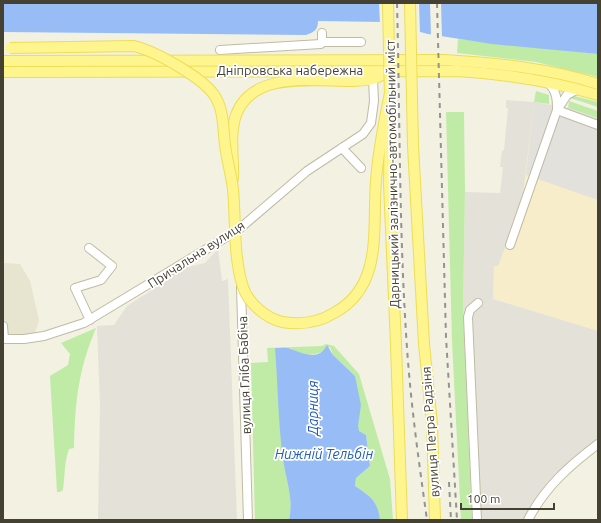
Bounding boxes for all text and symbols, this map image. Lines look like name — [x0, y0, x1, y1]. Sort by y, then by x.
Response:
street label: Дарницький залізнично-автомобільний міст — [383, 39, 401, 309]
street label: Дніпровська набережна — [217, 63, 363, 77]
street label: Причальна вулиця — [145, 218, 247, 290]
street label: вулиця Гліба Бабіча — [235, 316, 253, 434]
street label: вулиця Петра Радзіня — [418, 366, 442, 498]
water label: Дарниця — [305, 380, 321, 438]
water label: Нижній Тельбін — [275, 446, 373, 462]
scale bar — [461, 485, 554, 511]
text: 100 m — [467, 492, 500, 505]

